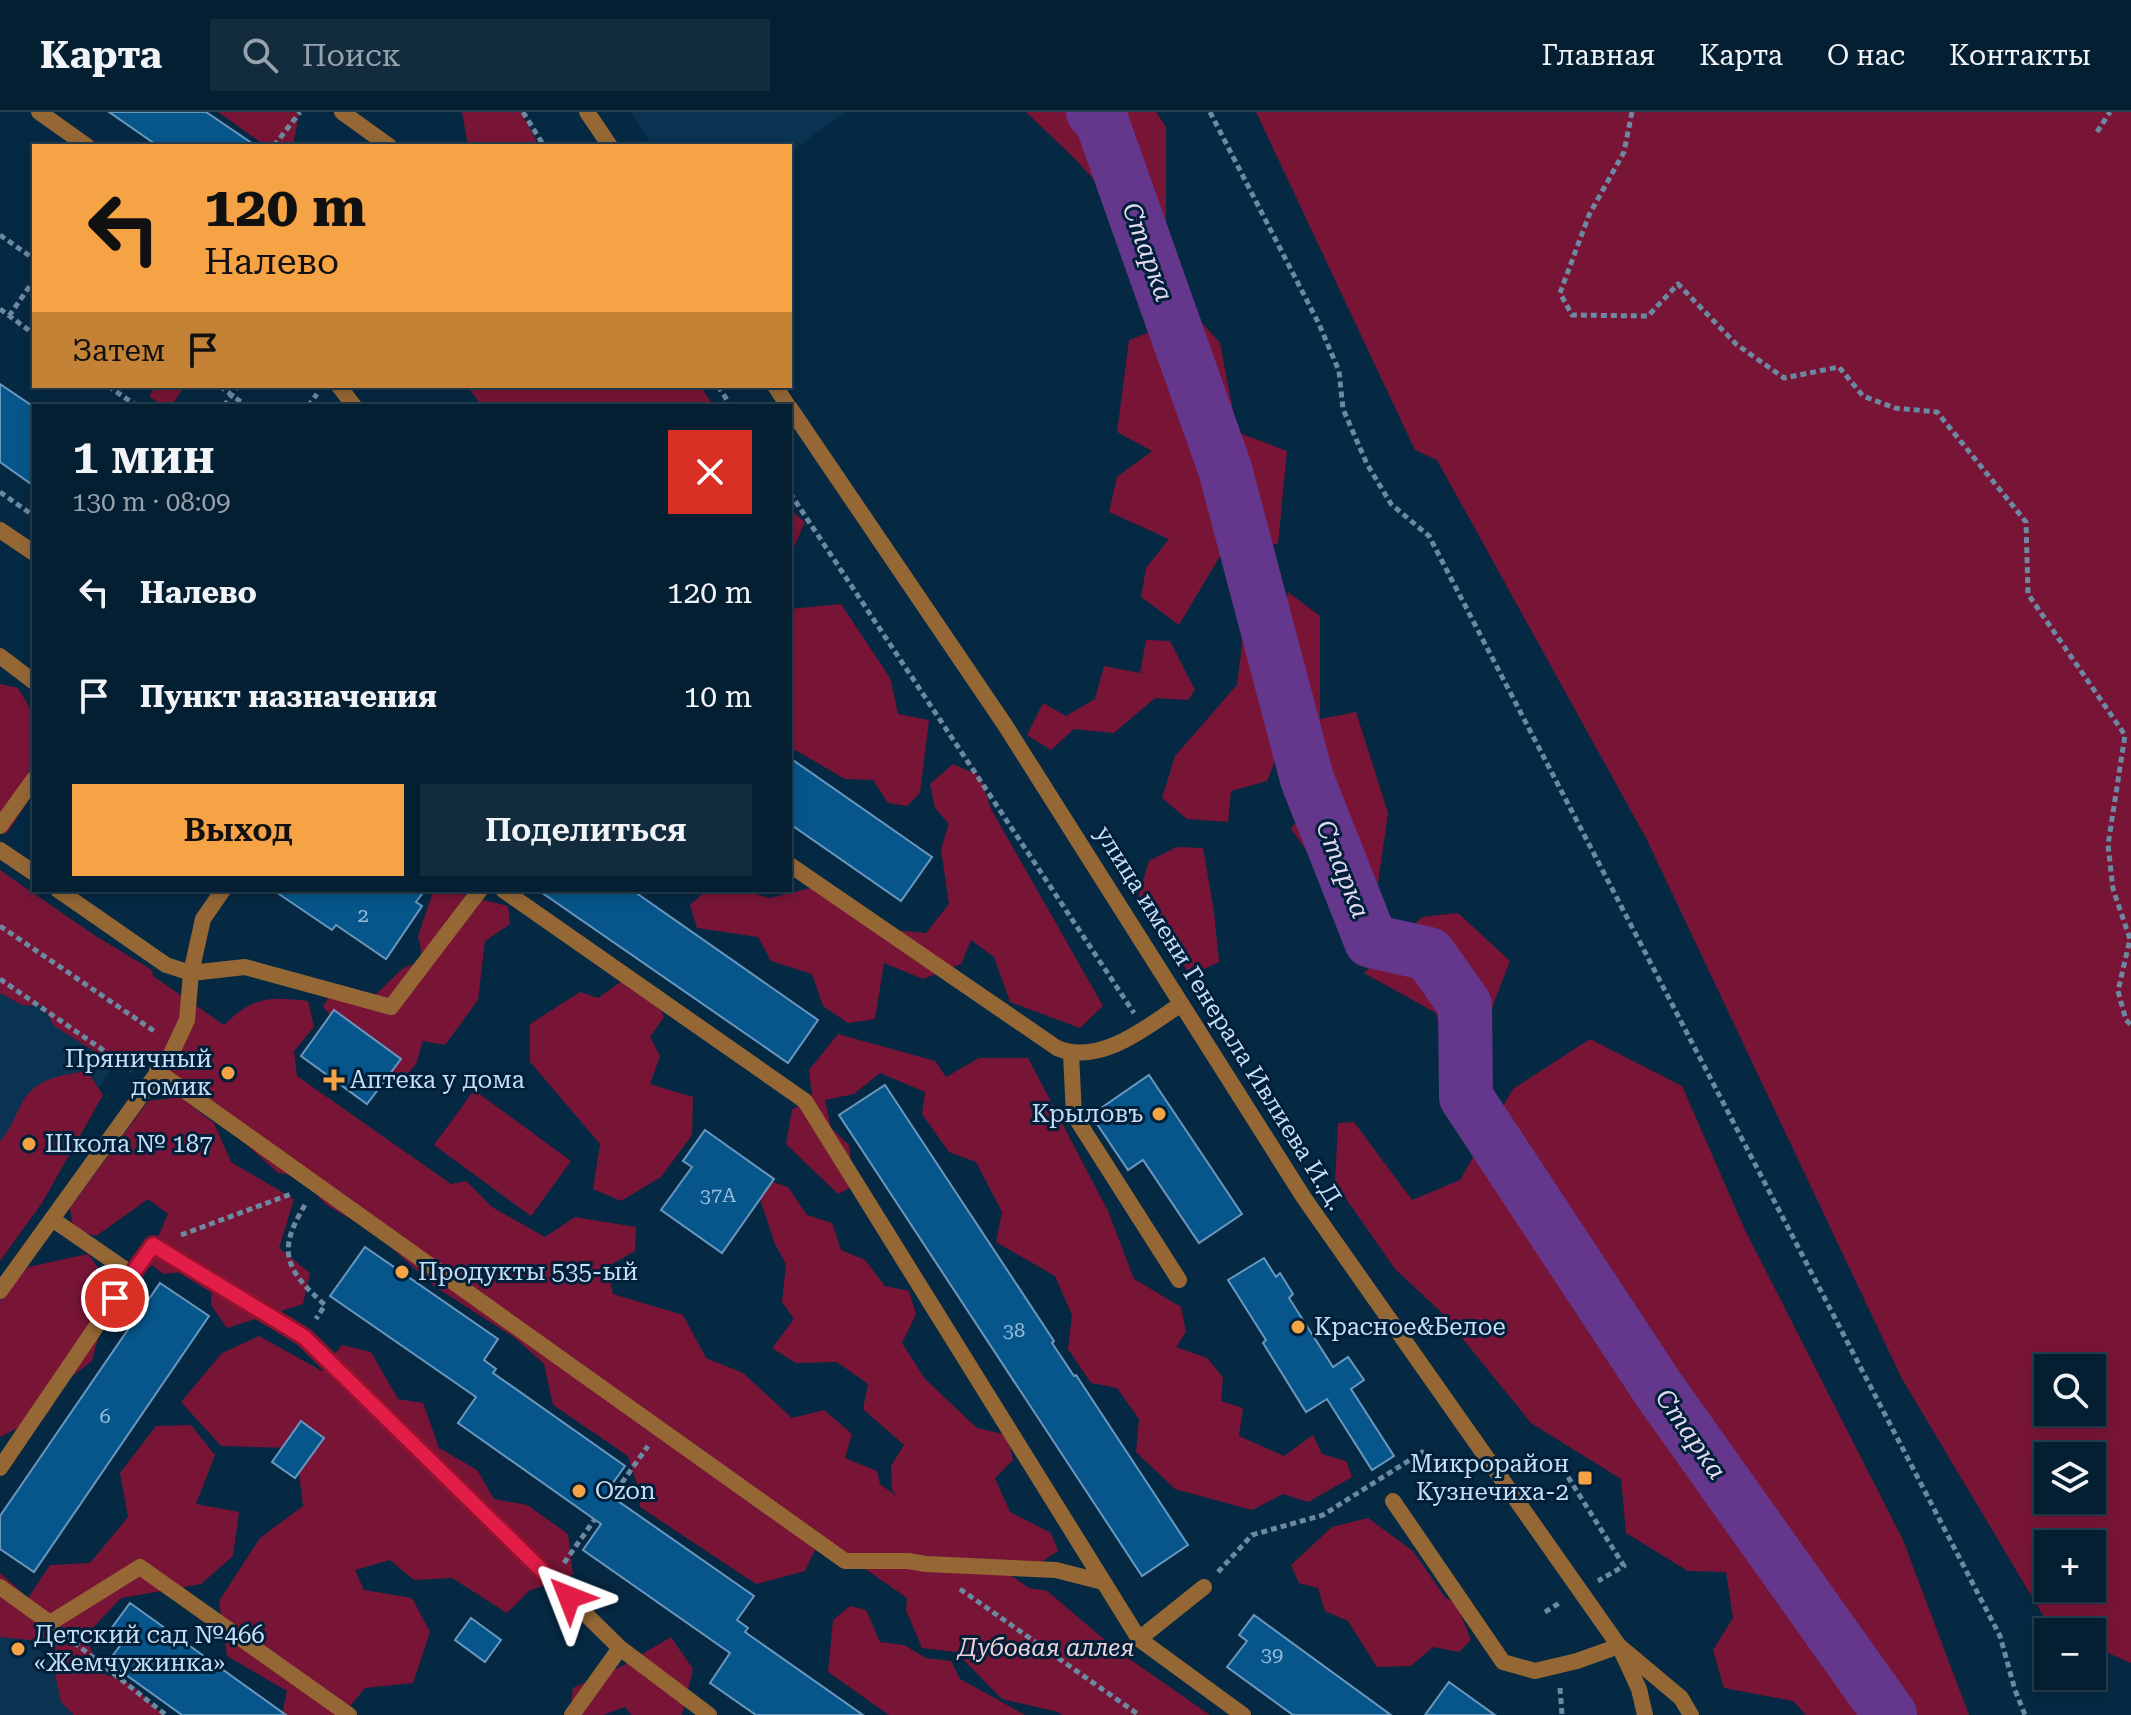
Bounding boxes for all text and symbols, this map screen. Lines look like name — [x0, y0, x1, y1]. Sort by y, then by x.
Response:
search box — [210, 19, 770, 91]
text: Карта — [40, 33, 162, 77]
icon: search — [238, 33, 282, 77]
text: Поиск — [302, 38, 401, 73]
text: Главная — [1541, 39, 1655, 72]
text: Карта — [1699, 39, 1783, 72]
text: О нас — [1827, 39, 1905, 72]
text: Контакты — [1949, 39, 2091, 72]
text: 120 m — [204, 174, 366, 240]
icon: left — [72, 176, 176, 280]
water label: Старка — [1116, 199, 1180, 305]
text: Налево — [204, 241, 339, 283]
icon: arrive — [181, 328, 225, 372]
text: Затем — [72, 333, 165, 368]
text: 1 мин — [72, 429, 215, 485]
button: close — [668, 430, 752, 514]
text: 130 m · 08:09 — [72, 487, 231, 517]
icon: left — [72, 570, 116, 614]
text: Налево — [140, 575, 257, 610]
text: 120 m — [667, 575, 752, 610]
icon: arrive — [72, 674, 116, 718]
text: Пункт назначения — [140, 679, 437, 714]
text: 10 m — [683, 679, 752, 714]
button: Выход — [72, 784, 404, 876]
button: Поделиться — [420, 784, 752, 876]
water label: Старка — [1310, 816, 1376, 922]
street label: улица имени Генерала Ивлиева И.Д. — [1089, 821, 1351, 1215]
house number: 2 — [357, 903, 369, 927]
place label: Пряничный домик — [65, 1045, 212, 1101]
marker: Пряничный домик — [219, 1064, 237, 1082]
place label: Аптека у дома — [350, 1066, 525, 1094]
marker: Аптека у дома — [325, 1071, 343, 1089]
place label: Крыловъ — [1032, 1100, 1143, 1128]
marker: Крыловъ — [1150, 1105, 1168, 1123]
place label: Школа № 187 — [45, 1130, 213, 1158]
marker: Школа № 187 — [20, 1135, 38, 1153]
house number: 37А — [700, 1183, 736, 1207]
place label: Продукты 535-ый — [418, 1258, 638, 1286]
marker: Продукты 535-ый — [393, 1263, 411, 1281]
pin — [81, 1264, 149, 1332]
icon: arrive — [93, 1276, 137, 1320]
place label: Красное&Белое — [1314, 1313, 1506, 1341]
house number: 38 — [1003, 1318, 1025, 1342]
marker: Красное&Белое — [1289, 1318, 1307, 1336]
map controls — [2034, 1354, 2106, 1690]
button: search — [2034, 1354, 2106, 1426]
water label: Старка — [1649, 1383, 1733, 1485]
house number: 6 — [99, 1404, 111, 1428]
button: layers — [2034, 1442, 2106, 1514]
place label: Микрорайон Кузнечиха-2 — [1410, 1450, 1569, 1506]
marker: Микрорайон Кузнечиха-2 — [1576, 1469, 1594, 1487]
place label: Ozon — [595, 1477, 656, 1505]
marker: Ozon — [570, 1482, 588, 1500]
button: + — [2034, 1530, 2106, 1602]
position arrow — [527, 1555, 611, 1639]
button: − — [2034, 1618, 2106, 1690]
place label: Детский сад №466 «Жемчужинка» — [34, 1621, 265, 1677]
park label: Дубовая аллея — [956, 1634, 1134, 1662]
marker: Детский сад №466 «Жемчужинка» — [9, 1640, 27, 1658]
house number: 39 — [1261, 1642, 1283, 1666]

